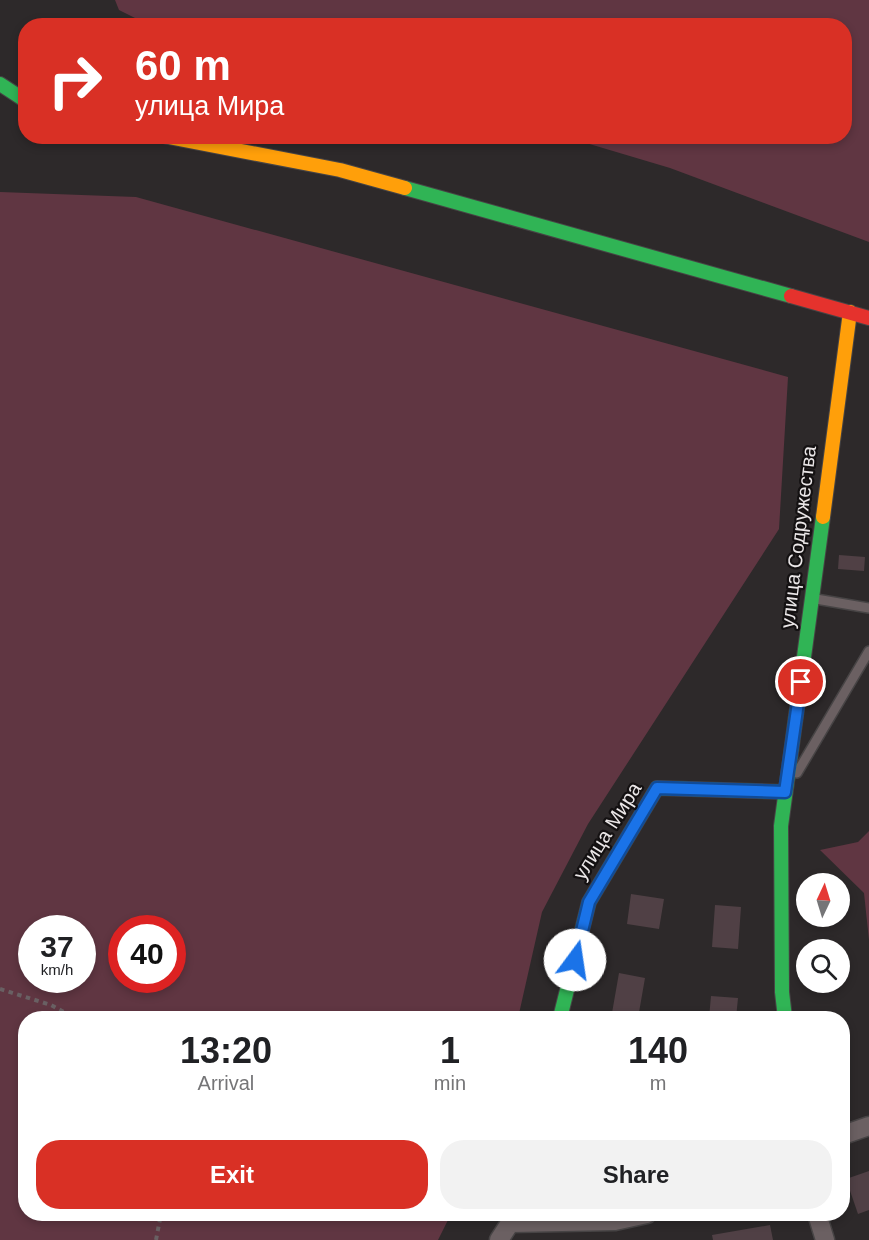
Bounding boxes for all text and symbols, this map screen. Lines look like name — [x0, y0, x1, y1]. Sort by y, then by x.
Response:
icon: right — [36, 42, 114, 120]
text: 60 m — [135, 42, 231, 89]
text: улица Мира — [135, 91, 284, 121]
street label: улица Содружества — [776, 444, 820, 629]
pin — [775, 656, 826, 707]
icon: arrive — [784, 665, 817, 698]
street label: улица Мира — [568, 778, 646, 884]
north arrow — [796, 873, 850, 927]
map controls — [796, 873, 850, 993]
speed limit sign: 40 — [108, 915, 186, 993]
position arrow — [543, 928, 607, 992]
text: 37 — [40, 930, 74, 963]
button: search — [796, 939, 850, 993]
text: km/h — [41, 961, 73, 978]
text: 13:20 — [180, 1030, 272, 1071]
text: 1 — [440, 1030, 460, 1071]
text: 140 — [628, 1030, 688, 1071]
text: Arrival — [198, 1072, 254, 1094]
text: min — [434, 1072, 466, 1094]
text: m — [650, 1072, 666, 1094]
button: Exit — [36, 1140, 428, 1209]
button: Share — [440, 1140, 832, 1209]

